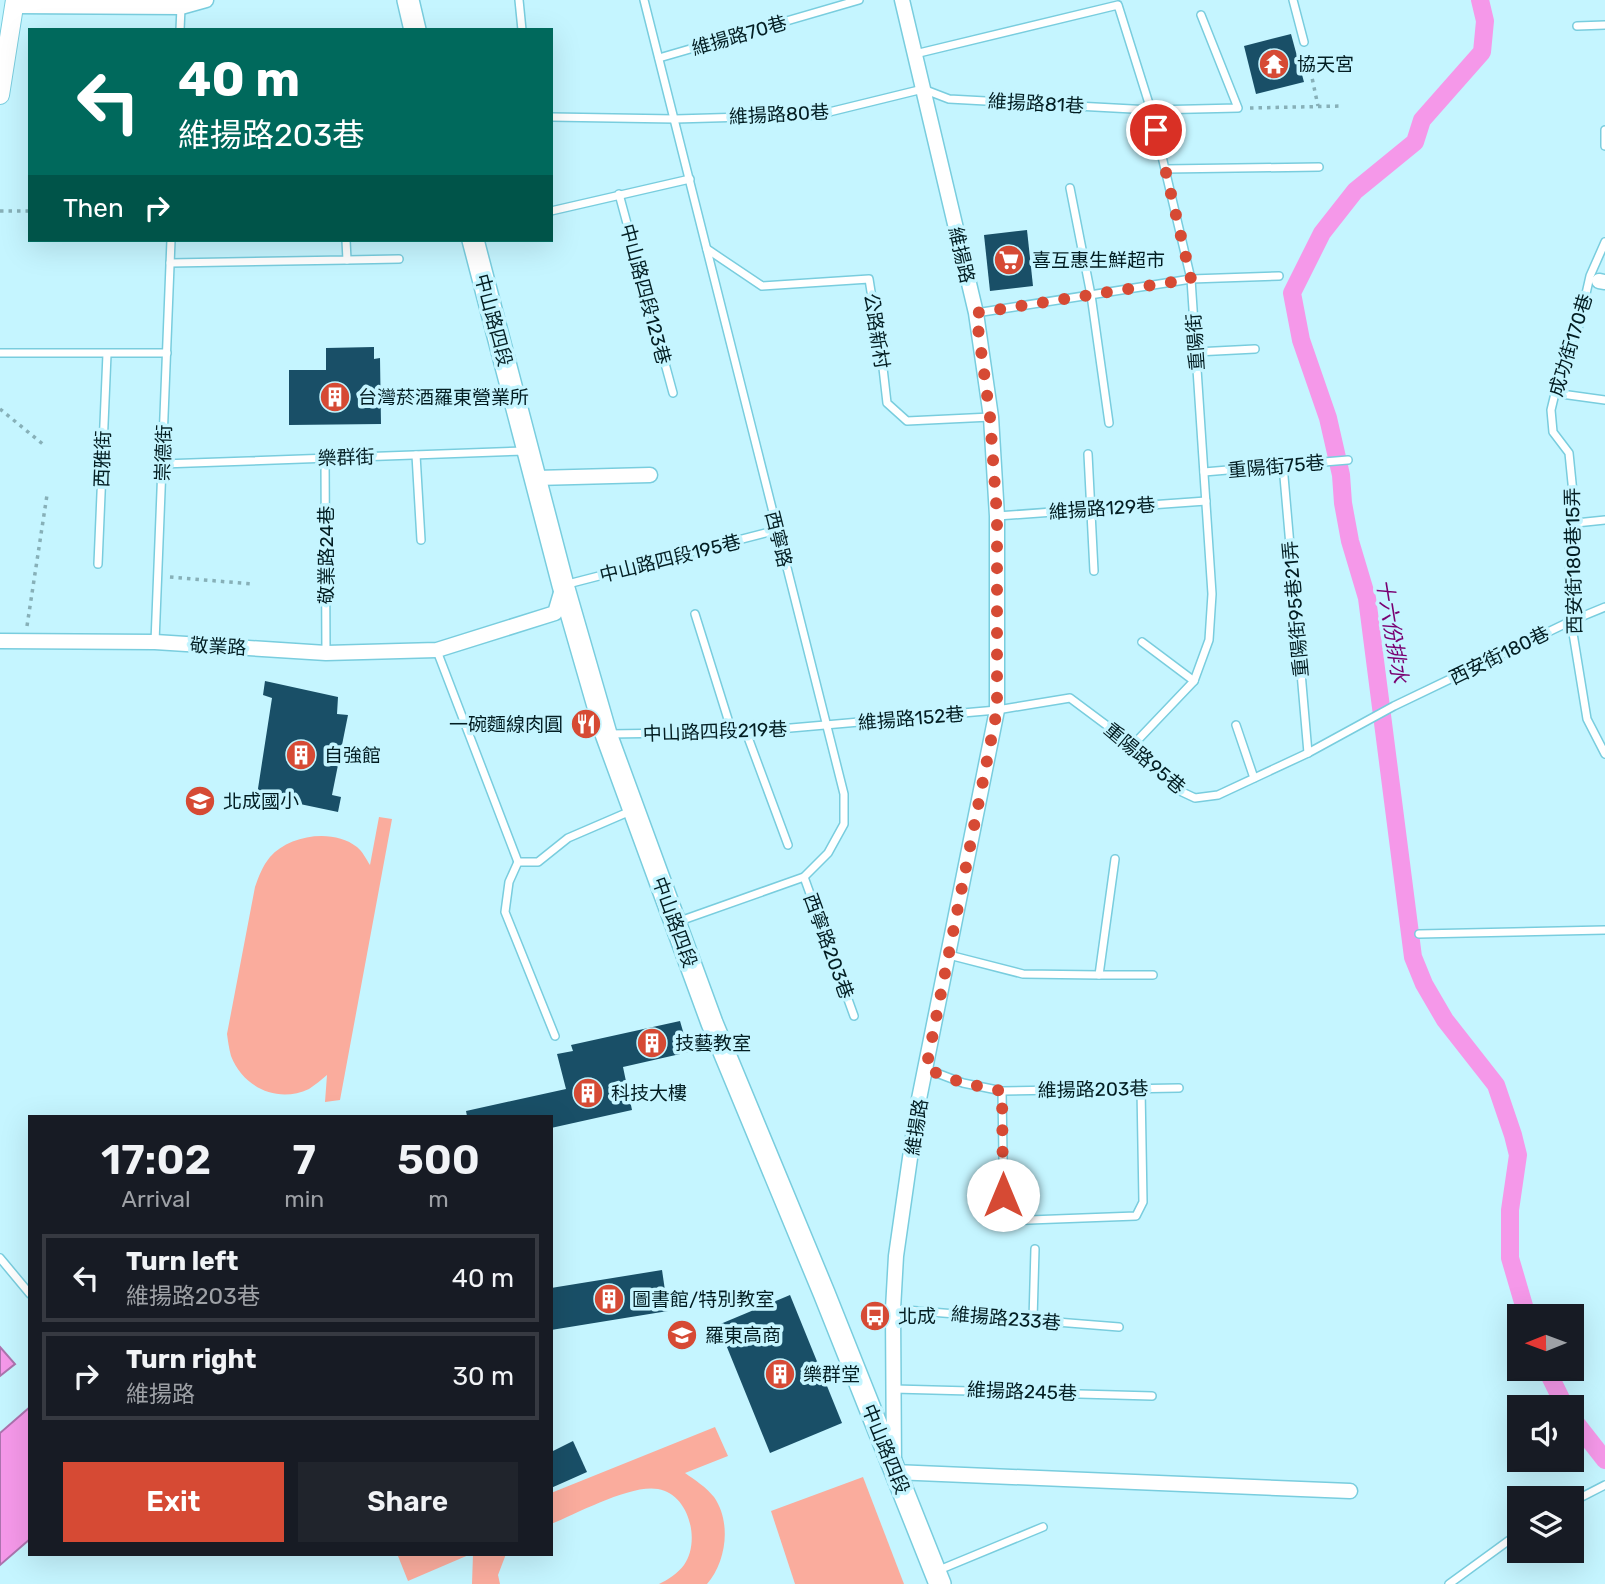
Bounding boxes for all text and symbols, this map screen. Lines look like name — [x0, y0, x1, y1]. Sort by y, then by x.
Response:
street label: 維揚路70巷 — [689, 11, 789, 60]
temple icon: 協天宮 — [1257, 47, 1291, 81]
text: 40 m — [178, 50, 300, 108]
place label: 協天宮 — [1297, 53, 1354, 76]
icon: left — [63, 56, 154, 147]
street label: 維揚路81巷 — [987, 89, 1085, 118]
street label: 維揚路80巷 — [728, 100, 830, 129]
pin — [1126, 100, 1186, 160]
icon: arrive — [1137, 111, 1175, 149]
text: 維揚路203巷 — [178, 116, 364, 154]
icon: right — [138, 189, 176, 227]
text: Then — [63, 193, 124, 224]
street label: 中山路四段123巷 — [616, 221, 675, 367]
street label: 維揚路 — [944, 225, 979, 285]
supermarket icon: 喜互惠生鮮超市 — [992, 243, 1026, 277]
place label: 喜互惠生鮮超市 — [1032, 249, 1165, 272]
street label: 中山路四段 — [470, 271, 517, 369]
street label: 成功街170巷 — [1544, 291, 1597, 399]
street label: 公路新村 — [859, 292, 894, 370]
street label: 重陽街 — [1182, 313, 1209, 371]
building icon: 台灣菸酒羅東營業所 — [318, 380, 352, 414]
place label: 台灣菸酒羅東營業所 — [358, 386, 529, 409]
street label: 崇德街 — [151, 424, 176, 482]
street label: 西雅街 — [90, 430, 115, 488]
street label: 樂群街 — [317, 445, 375, 470]
street label: 重陽街75巷 — [1227, 451, 1325, 482]
street label: 西安街180巷15弄 — [1561, 487, 1586, 635]
street label: 維揚路129巷 — [1048, 493, 1156, 524]
street label: 敬業路24巷 — [315, 506, 338, 604]
street label: 西寧路 — [760, 509, 797, 570]
street label: 中山路四段195巷 — [597, 530, 743, 587]
street label: 重陽街95巷21弄 — [1278, 540, 1313, 678]
water label: 十六份排水 — [1372, 577, 1413, 686]
street label: 西安街180巷 — [1446, 621, 1553, 690]
street label: 敬業路 — [189, 634, 247, 659]
street label: 維揚路152巷 — [857, 702, 965, 735]
restaurant icon: 一碗麵線肉圓 — [569, 707, 603, 741]
place label: 一碗麵線肉圓 — [449, 713, 563, 736]
street label: 中山路四段219巷 — [642, 717, 788, 746]
street label: 重陽路95巷 — [1100, 718, 1190, 799]
building icon: 自強館 — [284, 738, 318, 772]
place label: 自強館 — [324, 744, 381, 767]
school or university icon: 北成國小 — [183, 784, 217, 818]
place label: 北成國小 — [223, 790, 299, 813]
street label: 中山路四段 — [647, 874, 702, 971]
street label: 西寧路203巷 — [799, 890, 858, 1002]
building icon: 技藝教室 — [635, 1026, 669, 1060]
place label: 技藝教室 — [675, 1032, 751, 1055]
building icon: 科技大樓 — [571, 1076, 605, 1110]
street label: 維揚路203巷 — [1037, 1077, 1149, 1102]
place label: 科技大樓 — [611, 1082, 687, 1105]
street label: 維揚路 — [901, 1097, 932, 1157]
text: 17:02 — [101, 1135, 211, 1185]
text: 7 — [293, 1135, 316, 1185]
text: 500 — [397, 1135, 480, 1185]
position arrow — [966, 1158, 1040, 1232]
text: Arrival — [122, 1185, 191, 1213]
text: min — [284, 1185, 324, 1213]
text: m — [428, 1185, 449, 1213]
text: Turn left — [126, 1246, 238, 1277]
icon: left — [67, 1259, 105, 1297]
text: 40 m — [452, 1263, 514, 1294]
text: 維揚路203巷 — [126, 1282, 260, 1310]
building icon: 圖書館/特別教室 — [592, 1282, 626, 1316]
place label: 圖書館/特別教室 — [632, 1288, 774, 1311]
bus stop icon: 北成 — [858, 1299, 892, 1333]
street label: 維揚路233巷 — [950, 1302, 1062, 1335]
north arrow — [1507, 1304, 1584, 1381]
map controls — [1507, 1304, 1584, 1563]
place label: 北成 — [898, 1305, 936, 1328]
school or university icon: 羅東高商 — [665, 1318, 699, 1352]
place label: 羅東高商 — [705, 1324, 781, 1347]
text: Turn right — [126, 1344, 256, 1375]
icon: right — [67, 1357, 105, 1395]
building icon: 樂群堂 — [763, 1357, 797, 1391]
text: 30 m — [452, 1361, 514, 1392]
place label: 樂群堂 — [803, 1363, 860, 1386]
street label: 維揚路245巷 — [967, 1378, 1077, 1405]
text: 維揚路 — [126, 1380, 195, 1408]
button: sound — [1507, 1395, 1584, 1472]
street label: 中山路四段 — [857, 1401, 914, 1498]
button: Exit — [63, 1462, 284, 1542]
button: Share — [298, 1462, 518, 1542]
button: layers — [1507, 1486, 1584, 1563]

